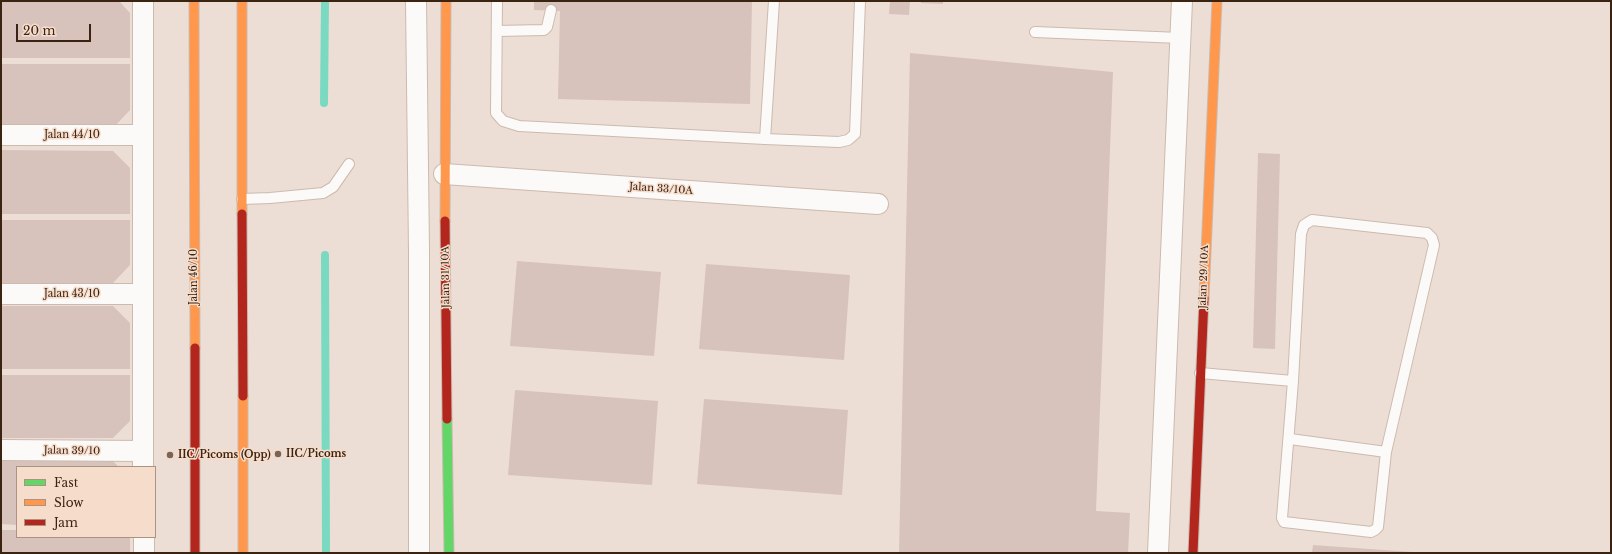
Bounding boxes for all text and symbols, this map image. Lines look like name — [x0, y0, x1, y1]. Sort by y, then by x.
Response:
scale bar — [18, 16, 93, 42]
text: 20 m — [23, 23, 55, 38]
street label: Jalan 44/10 — [44, 129, 100, 141]
street label: Jalan 33/10A — [629, 181, 693, 197]
street label: Jalan 29/10A — [1197, 245, 1211, 309]
street label: Jalan 31/10A — [439, 246, 453, 308]
street label: Jalan 46/10 — [188, 249, 200, 305]
street label: Jalan 43/10 — [44, 288, 100, 300]
street label: Jalan 39/10 — [44, 445, 100, 457]
place label: IIC/Picoms — [286, 448, 346, 460]
place label: IIC/Picoms (Opp) — [178, 449, 271, 461]
marker: IIC/Picoms — [273, 449, 283, 459]
marker: IIC/Picoms (Opp) — [165, 450, 175, 460]
legend — [16, 466, 156, 538]
text: Fast — [54, 475, 78, 490]
text: Slow — [54, 495, 83, 510]
text: Jam — [54, 515, 78, 530]

